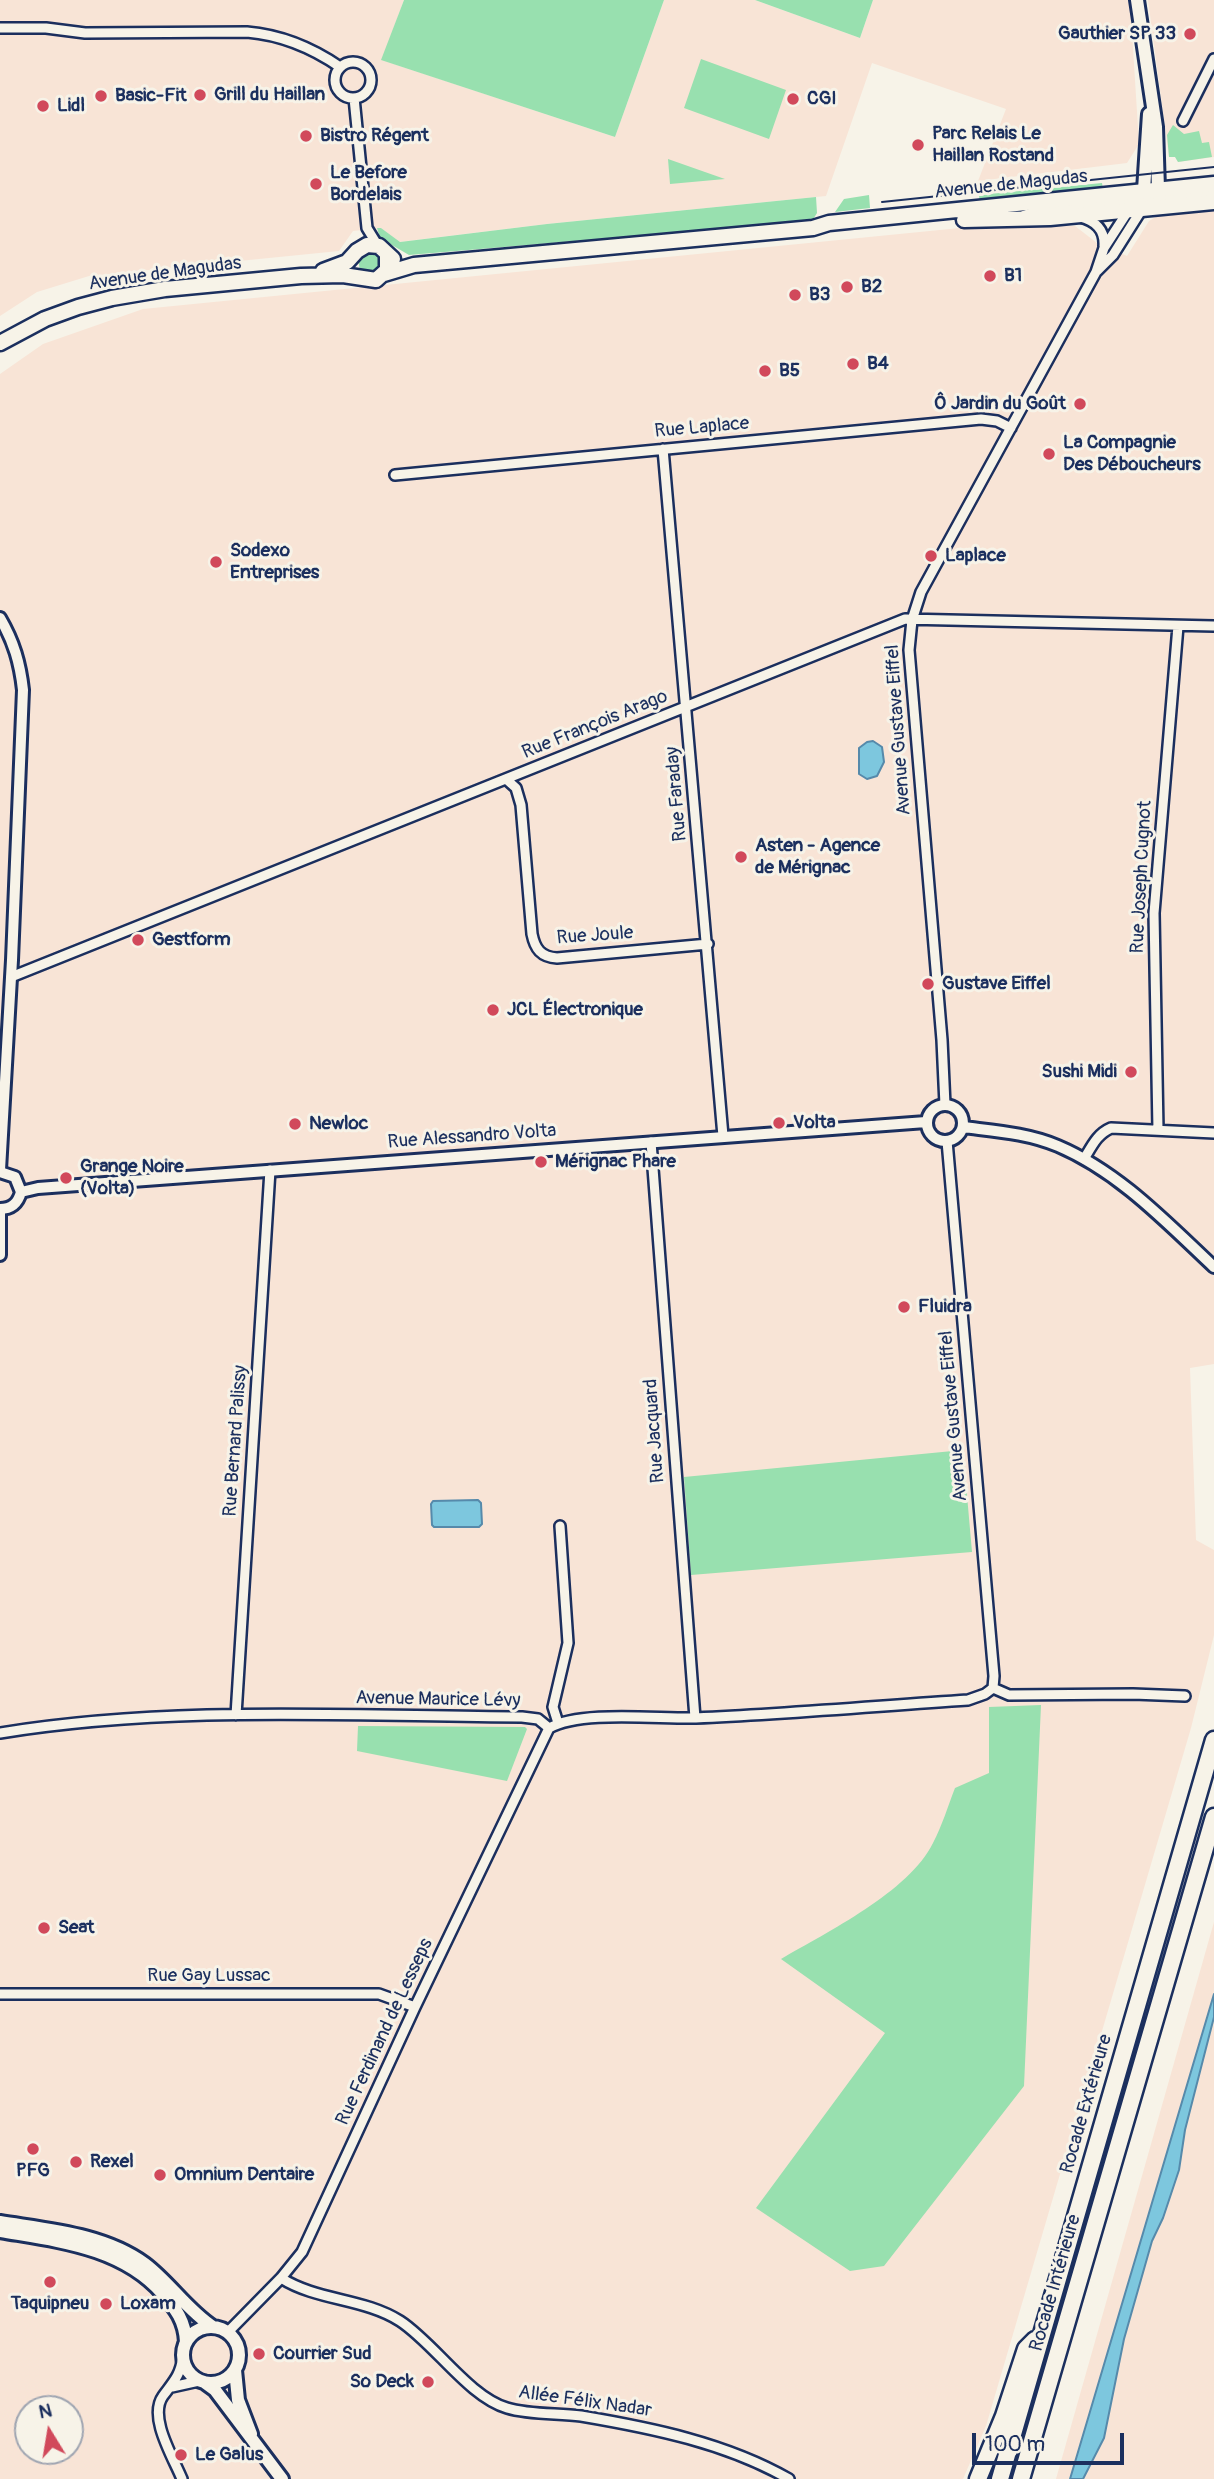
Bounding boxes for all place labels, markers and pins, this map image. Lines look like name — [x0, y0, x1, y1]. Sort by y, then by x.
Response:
place label: Gauthier SP 33 — [1058, 23, 1176, 45]
marker: Gauthier SP 33 — [1182, 26, 1198, 42]
place label: Grill du Haillan — [214, 84, 325, 106]
place label: Basic-Fit — [115, 85, 187, 107]
marker: Grill du Haillan — [192, 87, 208, 103]
marker: Basic-Fit — [93, 88, 109, 104]
place label: CGI — [807, 88, 837, 110]
marker: CGI — [785, 91, 801, 107]
place label: Lidl — [57, 95, 85, 117]
marker: Lidl — [35, 98, 51, 114]
place label: Parc Relais Le Haillan Rostand — [932, 123, 1054, 167]
place label: Bistro Régent — [320, 125, 429, 147]
marker: Bistro Régent — [298, 128, 314, 144]
marker: Parc Relais Le Haillan Rostand — [910, 137, 926, 153]
place label: Le Before Bordelais — [330, 162, 407, 206]
marker: Le Before Bordelais — [308, 176, 324, 192]
place label: B1 — [1004, 265, 1022, 287]
marker: B1 — [982, 268, 998, 284]
place label: B2 — [861, 276, 882, 298]
marker: B2 — [839, 279, 855, 295]
place label: B3 — [809, 284, 830, 306]
marker: B3 — [787, 287, 803, 303]
place label: B4 — [867, 353, 889, 375]
marker: B4 — [845, 356, 861, 372]
place label: B5 — [779, 360, 800, 382]
marker: B5 — [757, 363, 773, 379]
place label: Ô Jardin du Goût — [934, 393, 1066, 415]
marker: Ô Jardin du Goût — [1072, 396, 1088, 412]
place label: La Compagnie Des Déboucheurs — [1063, 432, 1201, 476]
marker: La Compagnie Des Déboucheurs — [1041, 446, 1057, 462]
place label: Sodexo Entreprises — [230, 540, 319, 584]
place label: Laplace — [945, 545, 1006, 567]
marker: Laplace — [923, 548, 939, 564]
marker: Sodexo Entreprises — [208, 554, 224, 570]
place label: Asten - Agence de Mérignac — [755, 835, 880, 879]
marker: Asten - Agence de Mérignac — [733, 849, 749, 865]
place label: Gestform — [152, 929, 231, 951]
marker: Gestform — [130, 932, 146, 948]
place label: Gustave Eiffel — [942, 973, 1051, 995]
marker: Gustave Eiffel — [920, 976, 936, 992]
place label: JCL Électronique — [507, 999, 643, 1021]
marker: JCL Électronique — [485, 1002, 501, 1018]
place label: Sushi Midi — [1042, 1061, 1117, 1083]
marker: Sushi Midi — [1123, 1064, 1139, 1080]
place label: Volta — [793, 1112, 836, 1134]
place label: Newloc — [309, 1113, 368, 1135]
marker: Volta — [771, 1115, 787, 1131]
marker: Newloc — [287, 1116, 303, 1132]
place label: Mérignac Phare — [555, 1151, 676, 1173]
marker: Mérignac Phare — [533, 1154, 549, 1170]
place label: Grange Noire (Volta) — [80, 1156, 184, 1200]
marker: Grange Noire (Volta) — [58, 1170, 74, 1186]
place label: Fluidra — [918, 1296, 972, 1318]
marker: Fluidra — [896, 1299, 912, 1315]
place label: Seat — [58, 1917, 94, 1939]
marker: Seat — [36, 1920, 52, 1936]
marker: PFG — [25, 2141, 41, 2157]
place label: Rexel — [90, 2151, 134, 2173]
marker: Rexel — [68, 2154, 84, 2170]
place label: PFG — [16, 2160, 50, 2182]
place label: Omnium Dentaire — [174, 2164, 314, 2186]
marker: Omnium Dentaire — [152, 2167, 168, 2183]
marker: Taquipneu — [42, 2274, 58, 2290]
place label: Taquipneu — [11, 2293, 89, 2315]
place label: Loxam — [120, 2293, 176, 2315]
marker: Loxam — [98, 2296, 114, 2312]
place label: Courrier Sud — [273, 2343, 372, 2365]
marker: Courrier Sud — [251, 2346, 267, 2362]
place label: So Deck — [350, 2371, 414, 2393]
marker: So Deck — [420, 2374, 436, 2390]
place label: Le Galus — [195, 2444, 263, 2466]
marker: Le Galus — [173, 2447, 189, 2463]

